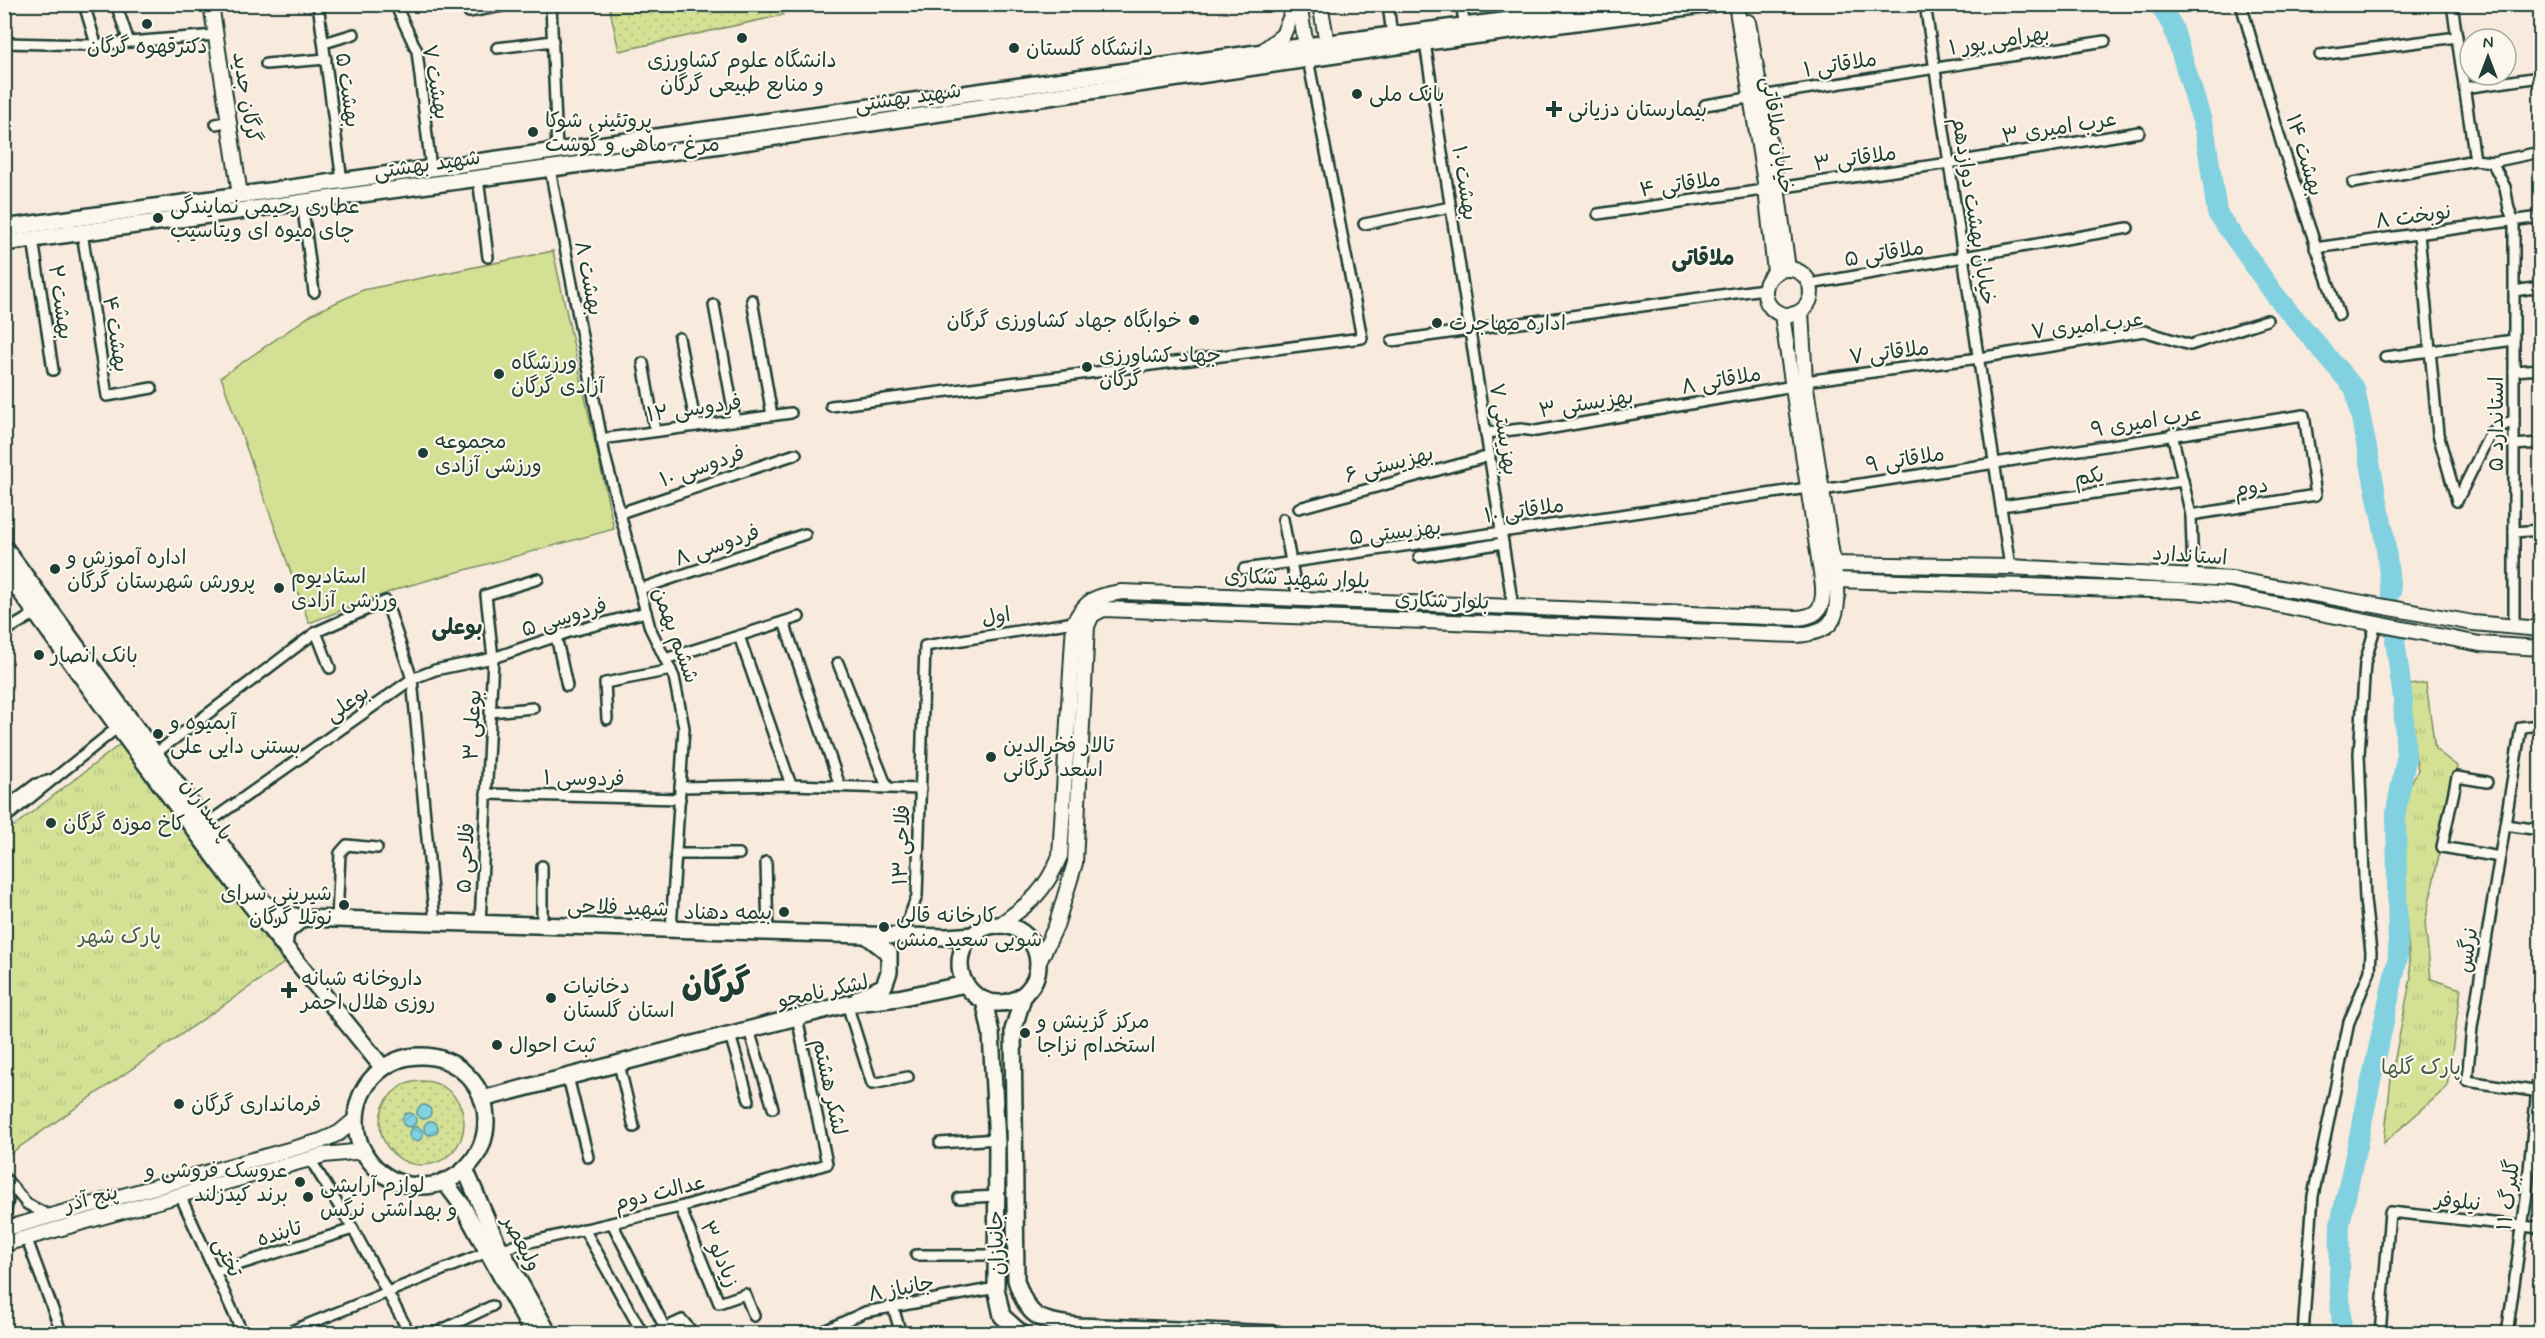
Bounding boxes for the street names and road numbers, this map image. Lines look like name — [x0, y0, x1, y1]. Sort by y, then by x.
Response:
street label: ۱ بهرامی پور — [1947, 19, 2051, 63]
street label: بهشت ۷ — [415, 42, 455, 122]
street label: ملاقاتی ۱ — [1802, 45, 1879, 85]
street label: گرگان جدید — [225, 50, 267, 144]
street label: بهشت ۵ — [328, 51, 366, 130]
street label: خیابان ملاقاتی — [1754, 75, 1800, 196]
street label: شهید بهشتی — [853, 77, 963, 119]
street label: ۳ عرب امیری — [2000, 105, 2118, 151]
street label: بهشت ۱۴ — [2278, 111, 2330, 200]
street label: خیابان بهشت دوازدهم — [1943, 115, 2002, 307]
street label: ملاقاتی ۳ — [1812, 139, 1898, 179]
street label: شهید بهشتی — [372, 144, 482, 186]
street label: بهشت ۱۰ — [1444, 144, 1484, 223]
street label: ملاقاتی ۴ — [1638, 165, 1723, 205]
street label: ۸ نوبخت — [2373, 198, 2453, 236]
street label: ملاقاتی ۵ — [1842, 234, 1926, 274]
street label: ۸ بهشت — [567, 238, 609, 318]
street label: بهشت ۲ — [41, 263, 79, 341]
street label: ۴ بهشت — [95, 294, 135, 374]
street label: ۷ عرب امیری — [2029, 305, 2145, 347]
street label: ۷ ملاقاتی — [1847, 334, 1931, 372]
street label: ملاقاتی ۸ — [1679, 360, 1763, 402]
street label: ۵ استاندارد — [2483, 376, 2511, 472]
street label: ۷ بهزیستی — [1482, 381, 1524, 477]
street label: ۳ بهزیستی — [1537, 383, 1636, 425]
street label: ۱۲ فردوسی — [645, 388, 743, 430]
street label: ۹ عرب امیری — [2089, 399, 2203, 445]
street label: ۱۰ فردوسی — [656, 439, 749, 495]
street label: بهزیستی ۶ — [1342, 440, 1437, 490]
street label: ملاقاتی ۹ — [1864, 440, 1946, 480]
street label: یکم — [2072, 461, 2106, 494]
street label: دوم — [2232, 471, 2270, 505]
street label: ۱۰ ملاقاتی — [1482, 492, 1566, 530]
street label: ۵ بهزیستی — [1347, 513, 1443, 553]
street label: ۸ فردوسی — [671, 518, 764, 574]
street label: استاندارد — [2151, 539, 2228, 573]
street label: بلوار شهید شکاری — [1224, 562, 1370, 596]
street label: ششم بهمن — [644, 583, 705, 688]
street label: بلوار شکاری — [1394, 585, 1490, 617]
street label: ۵ فردوسی — [518, 592, 611, 644]
street label: اول — [980, 601, 1013, 633]
street label: بوعلی — [320, 679, 375, 729]
street label: ۳ بوعلی — [457, 689, 489, 761]
street label: ۱ فردوسی — [543, 764, 625, 794]
street label: پاسداران — [173, 773, 239, 847]
street label: ۱۳ فلاحی — [887, 804, 917, 886]
street label: ۵ فلاحی — [450, 822, 482, 894]
street label: شهید فلاحی — [567, 892, 669, 924]
street label: نرگس — [2451, 926, 2485, 975]
street label: لشکر نامجو — [773, 969, 871, 1016]
street label: لشکر هشتم — [804, 1036, 853, 1138]
street label: گلبرگ ۱۱ — [2491, 1158, 2527, 1232]
street label: عدالت دوم — [611, 1168, 709, 1219]
street label: پنج آذر — [59, 1178, 121, 1220]
street label: نیلوفر — [2432, 1185, 2482, 1218]
street label: ولیعصر — [494, 1209, 547, 1276]
street label: جانبازان — [982, 1210, 1012, 1276]
street label: تابنده — [253, 1214, 306, 1254]
street label: زیادلو ۳ — [693, 1217, 746, 1292]
street label: تختی — [206, 1233, 249, 1283]
street label: جانباز ۸ — [866, 1269, 937, 1309]

